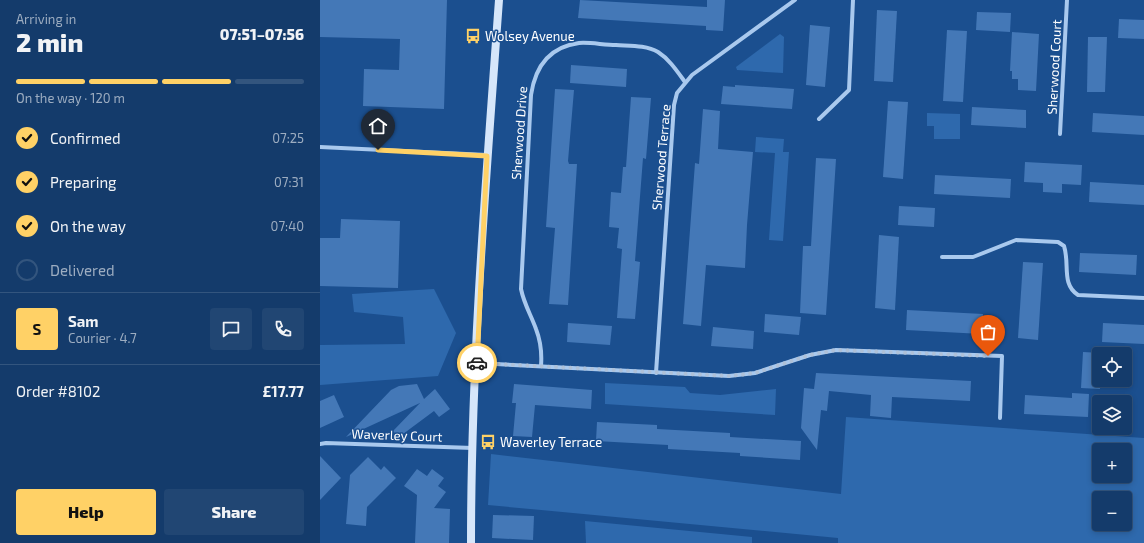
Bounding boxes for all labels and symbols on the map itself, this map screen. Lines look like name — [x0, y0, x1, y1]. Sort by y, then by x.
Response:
street label: Sherwood Court — [1044, 19, 1064, 115]
bus stop icon: Wolsey Avenue — [464, 27, 482, 45]
place label: Wolsey Avenue — [485, 28, 575, 44]
street label: Sherwood Drive — [508, 86, 530, 180]
street label: Sherwood Terrace — [648, 103, 674, 211]
pin — [361, 109, 395, 150]
pin — [971, 315, 1005, 356]
courier — [457, 343, 497, 383]
street label: Waverley Court — [351, 425, 443, 445]
bus stop icon: Waverley Terrace — [479, 433, 497, 451]
place label: Waverley Terrace — [500, 434, 602, 450]

